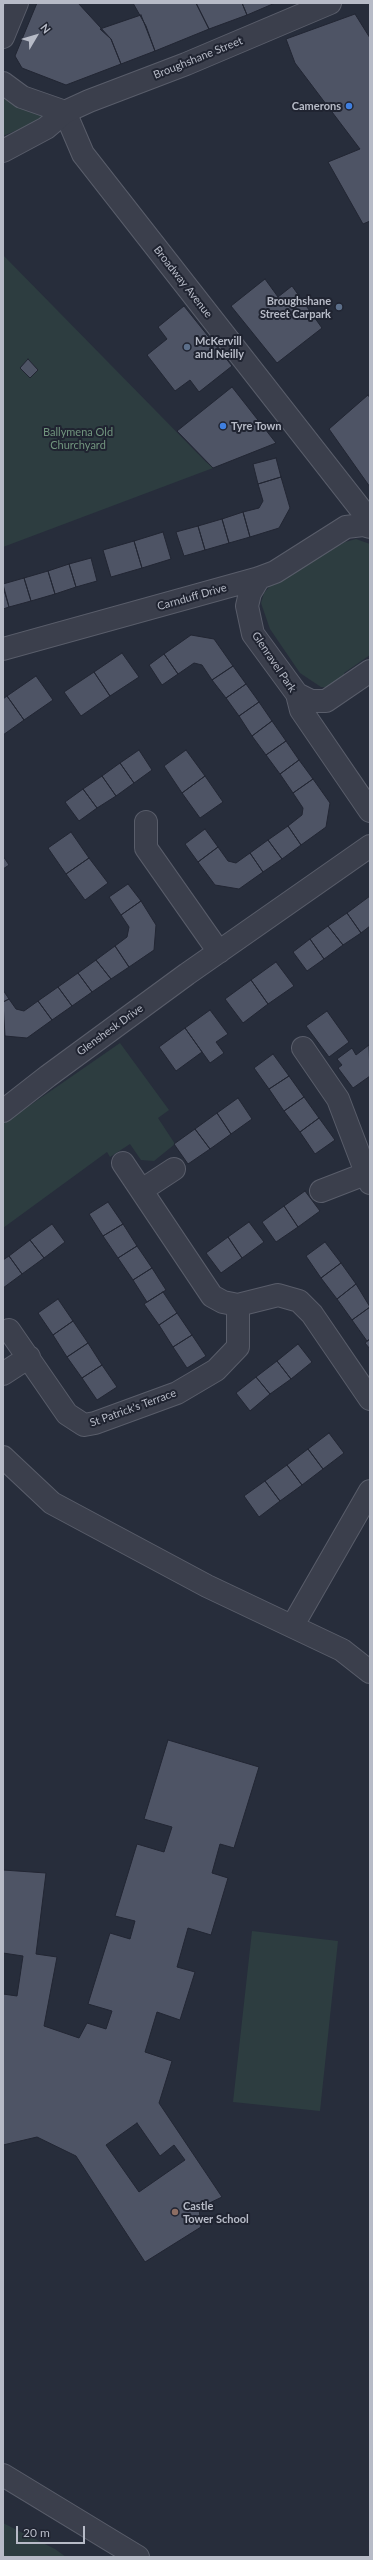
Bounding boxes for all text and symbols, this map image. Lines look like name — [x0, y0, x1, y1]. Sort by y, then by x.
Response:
north arrow — [16, 16, 56, 56]
text: N — [38, 21, 54, 36]
street label: Broughshane Street — [151, 34, 245, 82]
place label: Camerons — [292, 99, 341, 113]
marker: Camerons — [344, 101, 354, 111]
street label: Broadway Avenue — [151, 243, 215, 321]
place label: Broughshane Street Carpark — [260, 294, 331, 320]
marker: Broughshane Street Carpark — [334, 302, 344, 312]
place label: McKervill and Neilly — [195, 334, 244, 360]
marker: McKervill and Neilly — [182, 342, 192, 352]
place label: Tyre Town — [231, 419, 281, 433]
marker: Tyre Town — [218, 421, 228, 431]
park label: Ballymena Old Churchyard — [43, 425, 113, 451]
street label: Carnduff Drive — [156, 581, 228, 613]
street label: Glenravel Park — [249, 629, 299, 695]
street label: Glenshesk Drive — [74, 1002, 146, 1058]
street label: St Patrick's Terrace — [88, 1386, 178, 1430]
place label: Castle Tower School — [183, 2199, 249, 2225]
marker: Castle Tower School — [170, 2207, 180, 2217]
scale bar — [18, 2518, 87, 2544]
text: 20 m — [23, 2525, 50, 2540]

